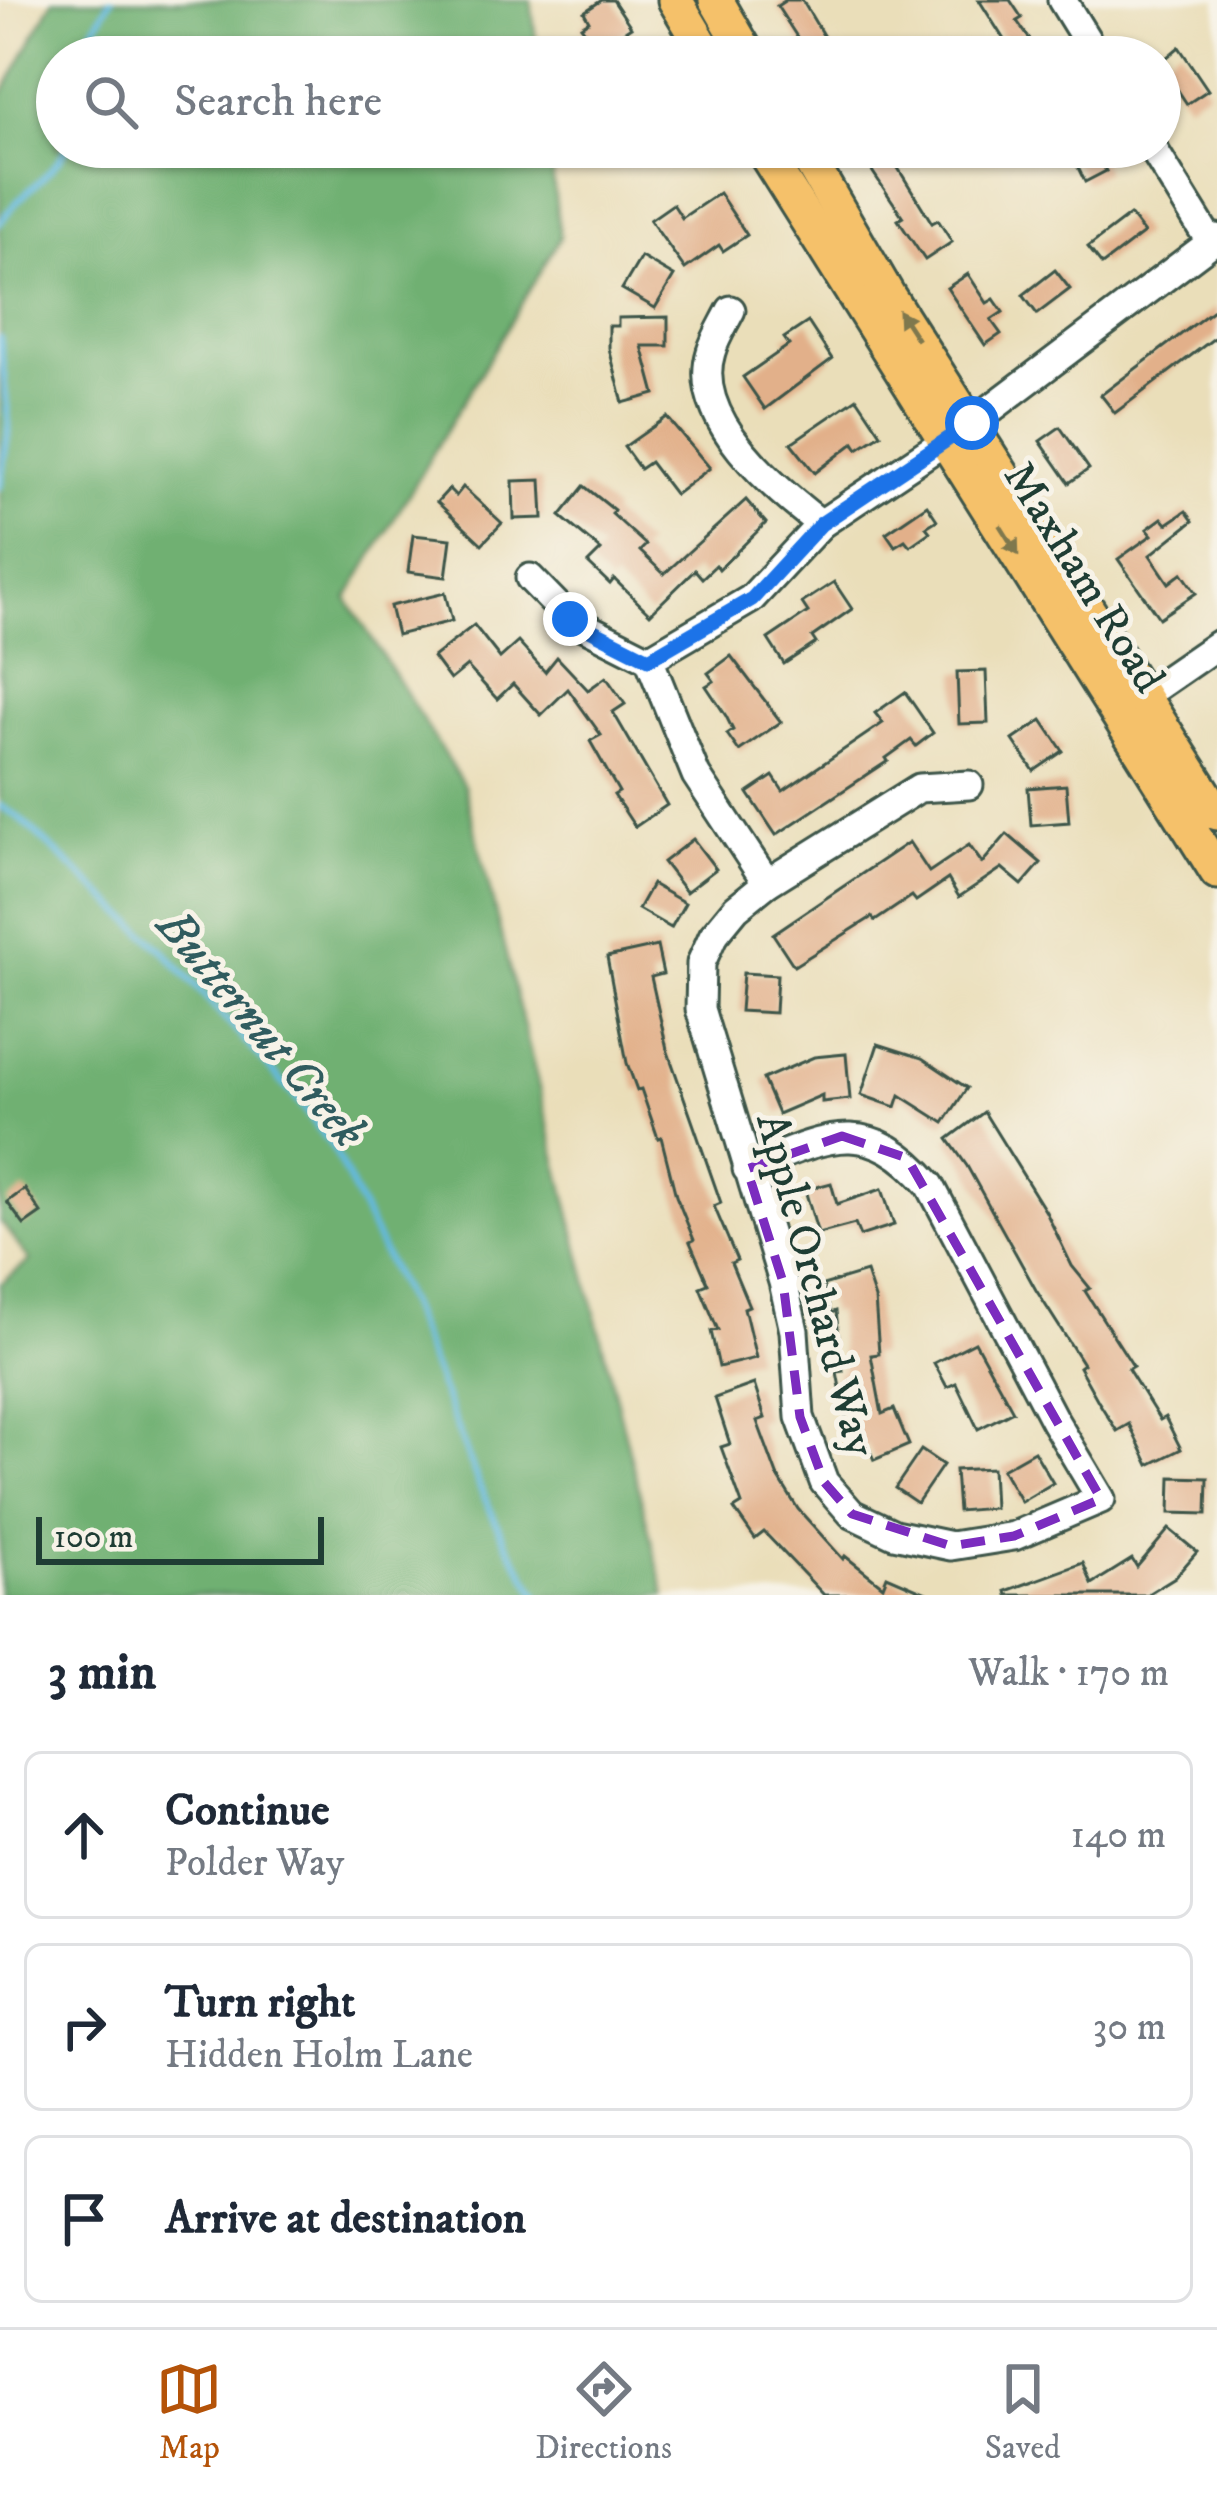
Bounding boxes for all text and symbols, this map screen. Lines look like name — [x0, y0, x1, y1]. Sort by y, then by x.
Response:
search box — [36, 36, 1181, 168]
icon: search — [78, 69, 144, 135]
text: Search here — [174, 74, 382, 130]
one-way arrow — [898, 309, 920, 342]
route start — [945, 396, 999, 450]
street label: Maxham Road — [990, 452, 1177, 704]
one-way arrow — [998, 524, 1020, 556]
route end — [543, 592, 597, 646]
water label: Butternut Creek — [142, 896, 378, 1161]
street label: Apple Orchard Way — [742, 1107, 888, 1463]
scale bar — [36, 1511, 324, 1564]
text: 100 m — [54, 1517, 133, 1558]
text: 3 min — [48, 1641, 156, 1705]
text: Walk · 170 m — [968, 1649, 1169, 1698]
text: Continue — [165, 1783, 330, 1839]
icon: ahead — [51, 1802, 117, 1868]
text: 140 m — [1071, 1811, 1166, 1860]
text: Polder Way — [165, 1839, 344, 1888]
text: Turn right — [165, 1975, 355, 2031]
icon: right — [51, 1994, 117, 2060]
text: 30 m — [1093, 2003, 1166, 2052]
text: Hidden Holm Lane — [165, 2031, 473, 2080]
icon: arrive — [51, 2186, 117, 2252]
text: Arrive at destination — [165, 2191, 526, 2247]
tab: Map — [156, 2356, 222, 2469]
tab: Directions — [535, 2356, 672, 2469]
tab: Saved — [985, 2356, 1061, 2469]

